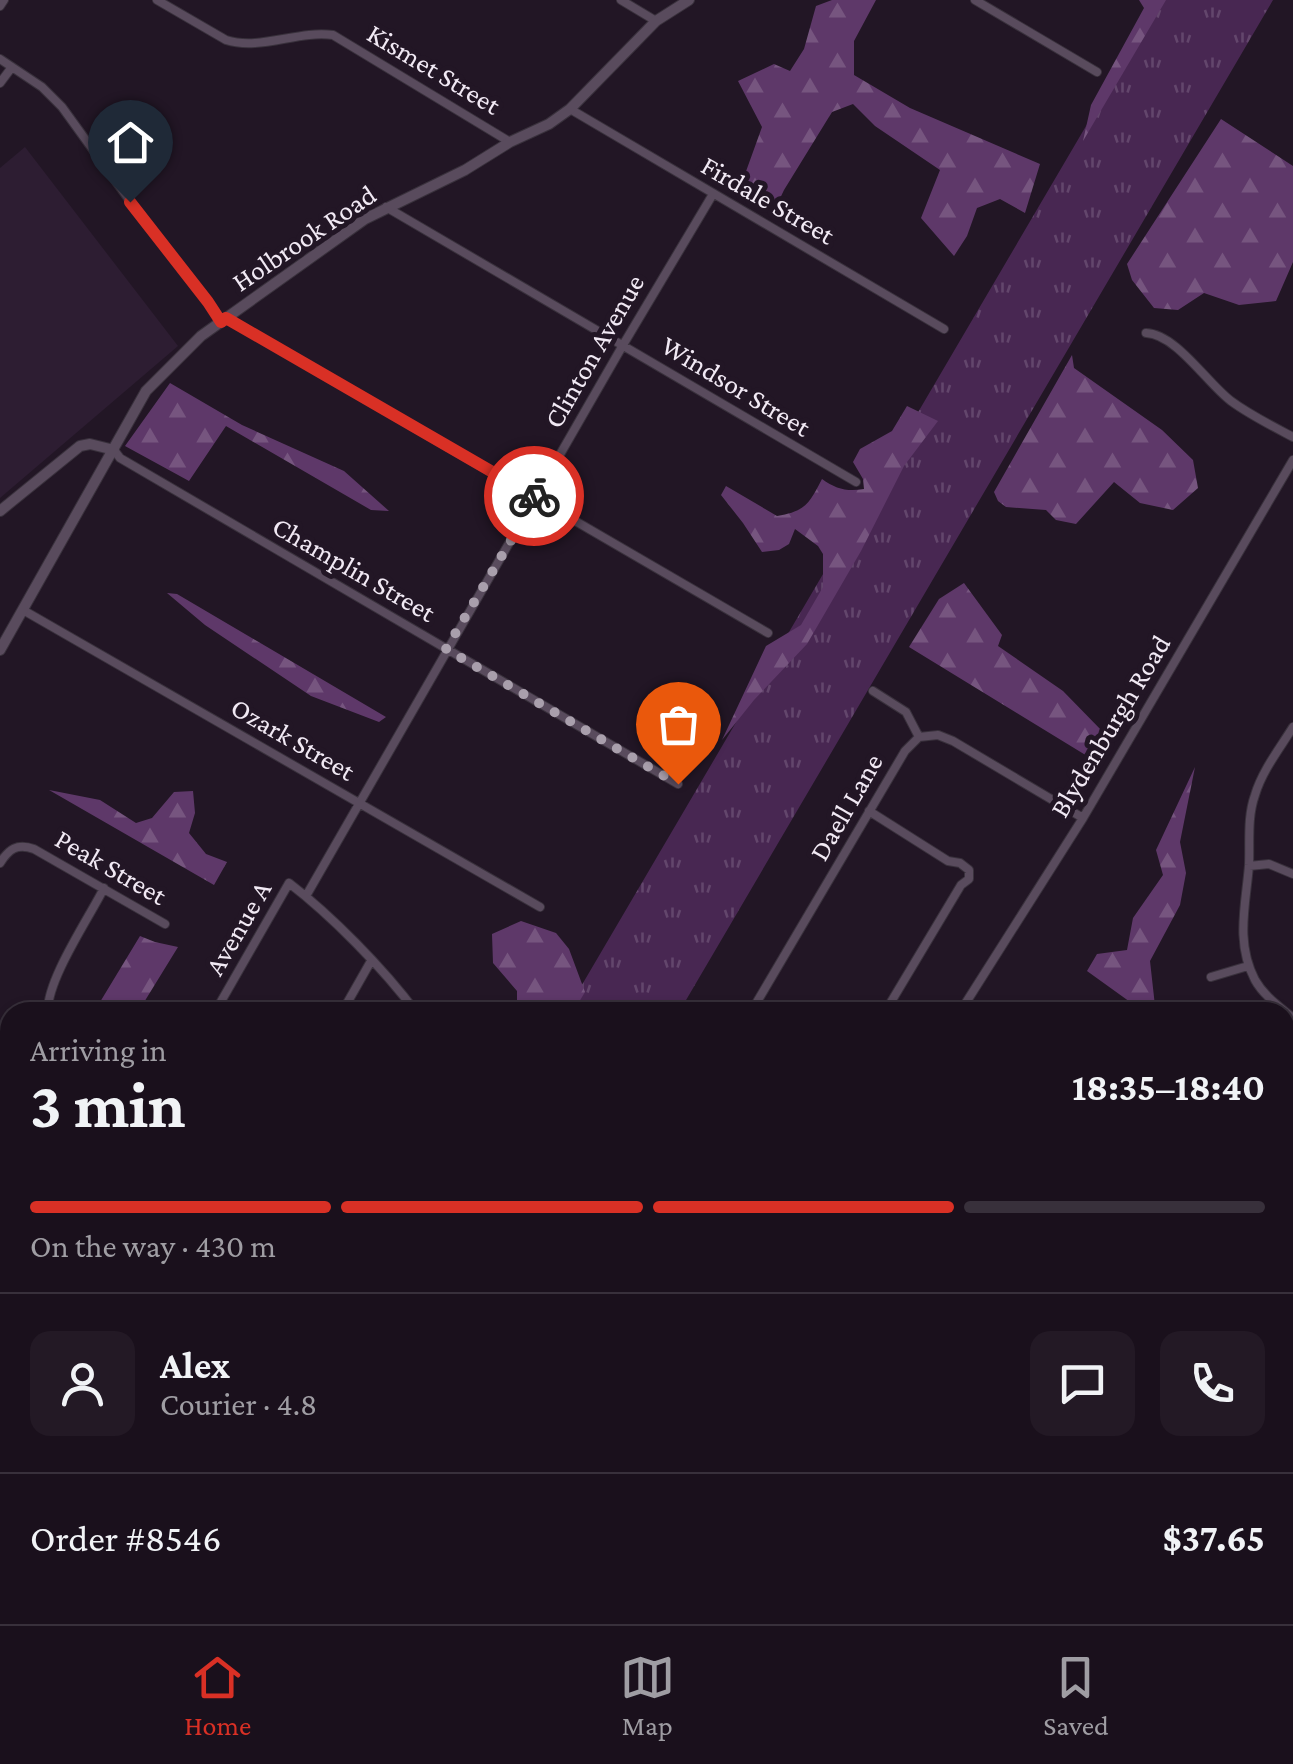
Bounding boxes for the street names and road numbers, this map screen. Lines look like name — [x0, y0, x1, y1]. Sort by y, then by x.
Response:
street label: Kismet Street — [362, 17, 507, 121]
street label: Firdale Street — [696, 149, 841, 251]
street label: Holbrook Road — [226, 178, 382, 297]
street label: Clinton Avenue — [538, 269, 650, 433]
street label: Windsor Street — [656, 329, 817, 443]
street label: Champlin Street — [267, 510, 441, 628]
street label: Blydenburgh Road — [1043, 629, 1177, 823]
street label: Ozark Street — [226, 691, 361, 787]
street label: Daell Lane — [803, 748, 889, 866]
street label: Peak Street — [50, 823, 173, 912]
street label: Avenue A — [199, 875, 277, 981]

